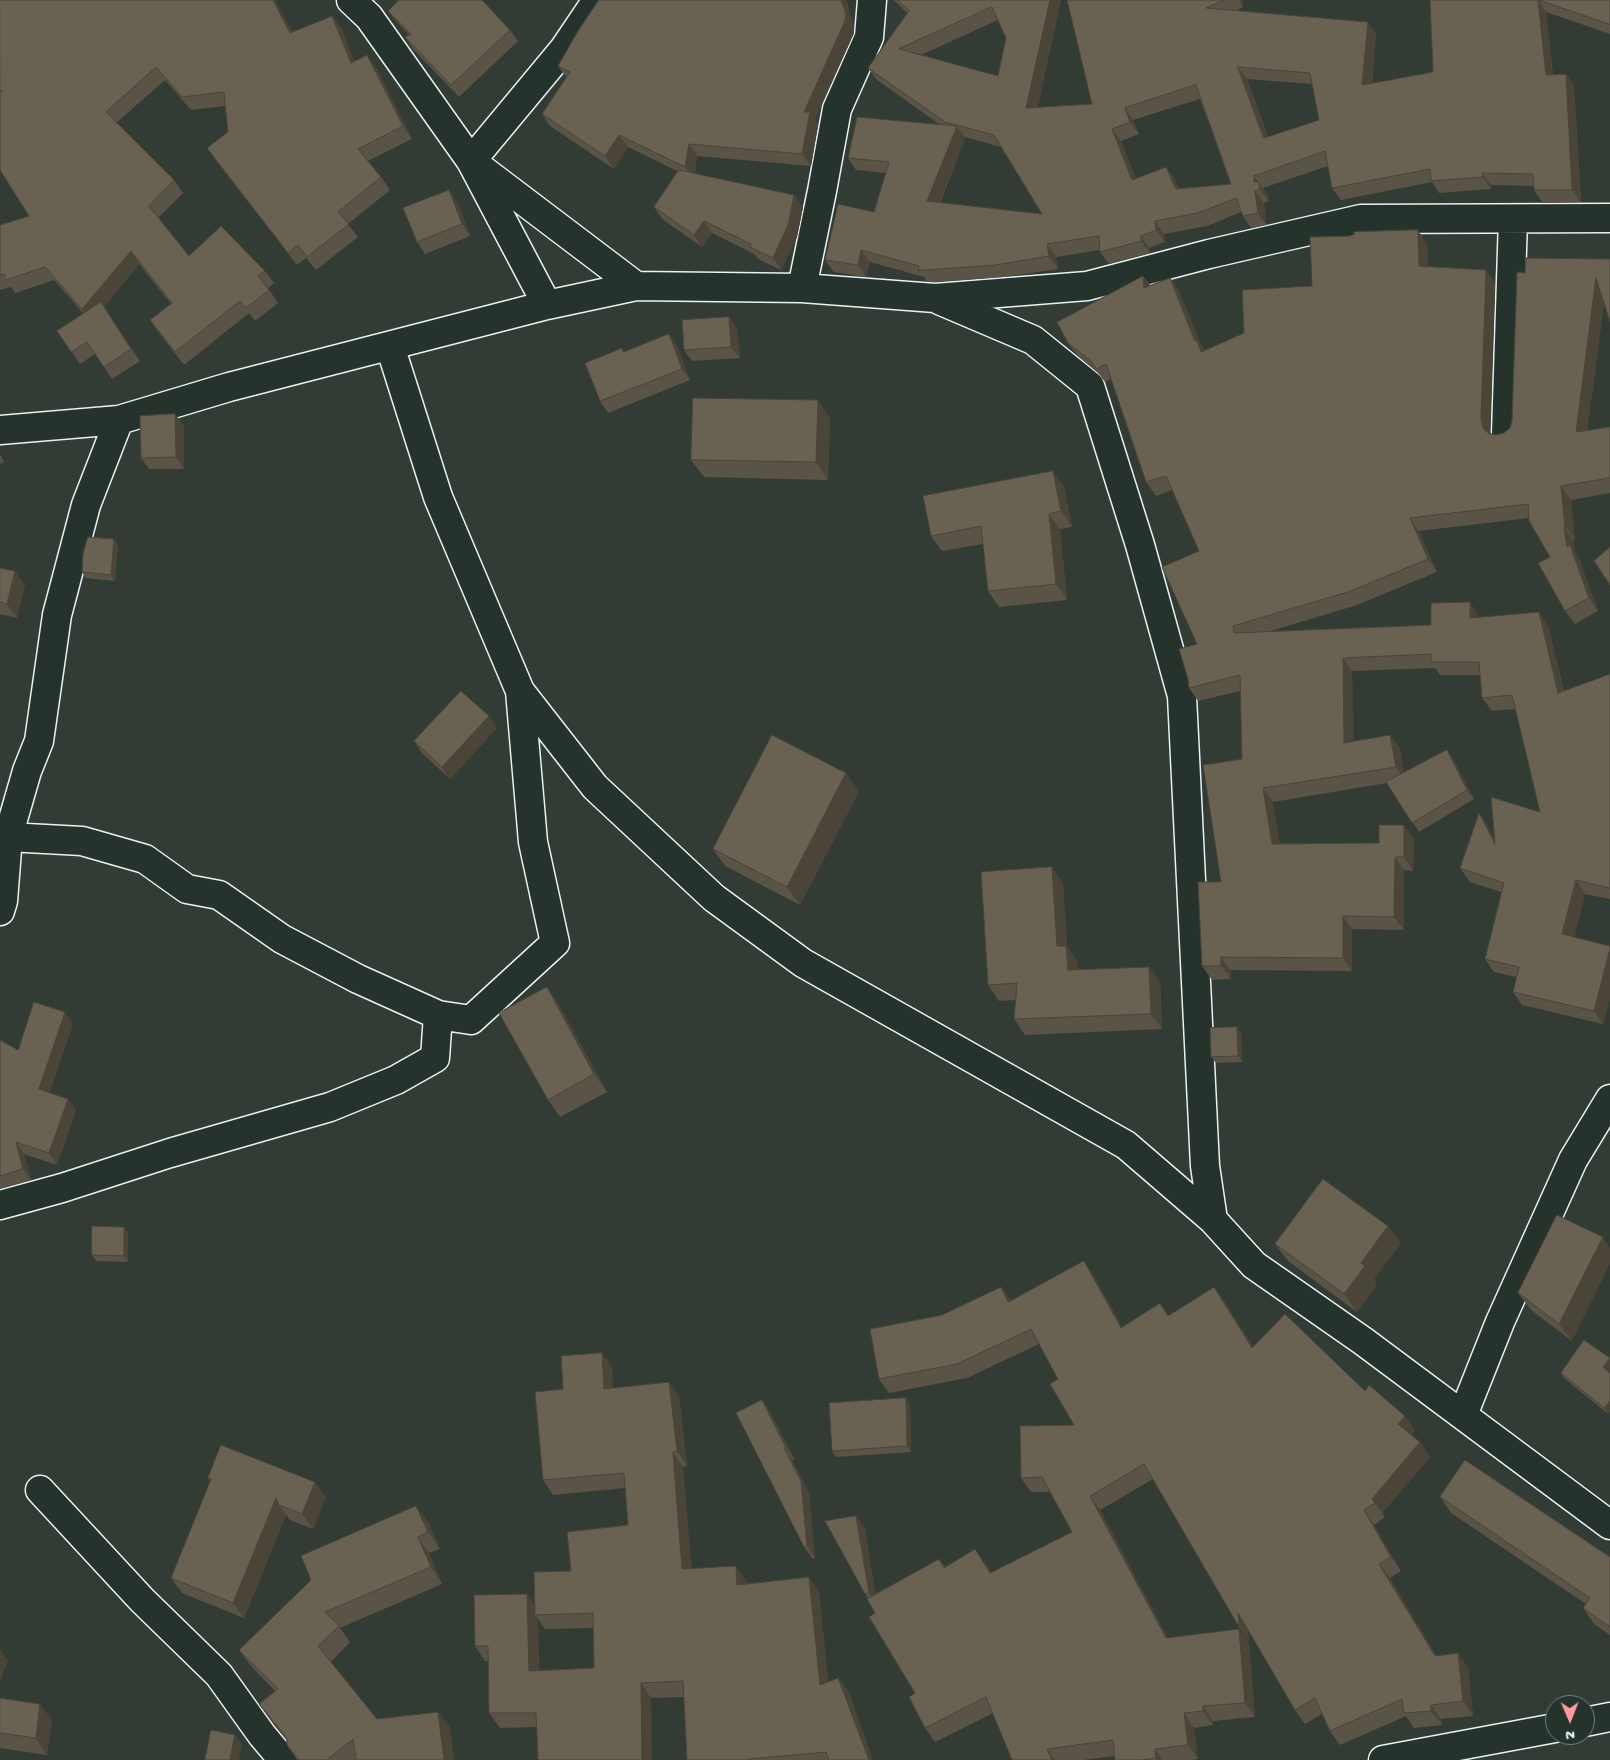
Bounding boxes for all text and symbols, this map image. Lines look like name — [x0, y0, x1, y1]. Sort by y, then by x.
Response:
north arrow — [1545, 1695, 1595, 1745]
text: N — [1566, 1726, 1575, 1743]

